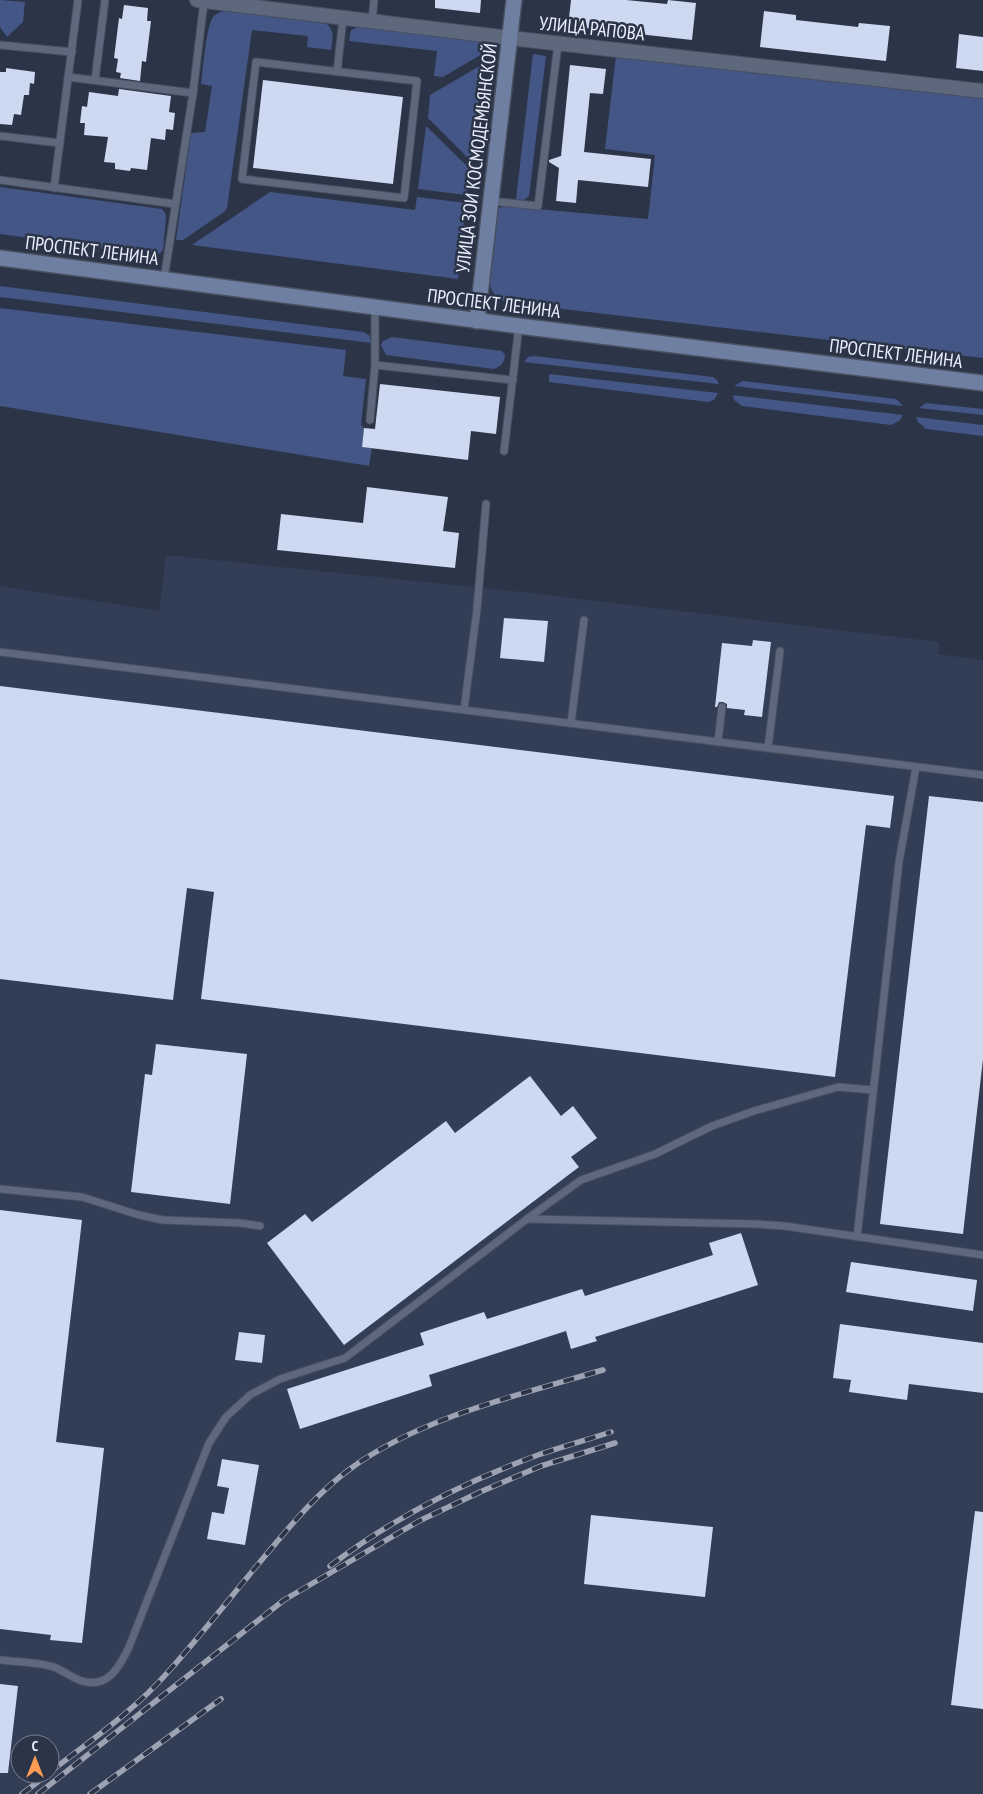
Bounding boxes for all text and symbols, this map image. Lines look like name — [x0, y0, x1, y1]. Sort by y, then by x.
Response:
street label: УЛИЦА РАПОВА — [538, 11, 646, 45]
street label: УЛИЦА ЗОИ КОСМОДЕМЬЯНСКОЙ — [450, 42, 502, 274]
street label: ПРОСПЕКТ ЛЕНИНА — [24, 230, 160, 270]
street label: ПРОСПЕКТ ЛЕНИНА — [426, 283, 562, 323]
street label: ПРОСПЕКТ ЛЕНИНА — [828, 333, 964, 373]
north arrow — [10, 1734, 60, 1784]
text: С — [32, 1737, 39, 1755]

